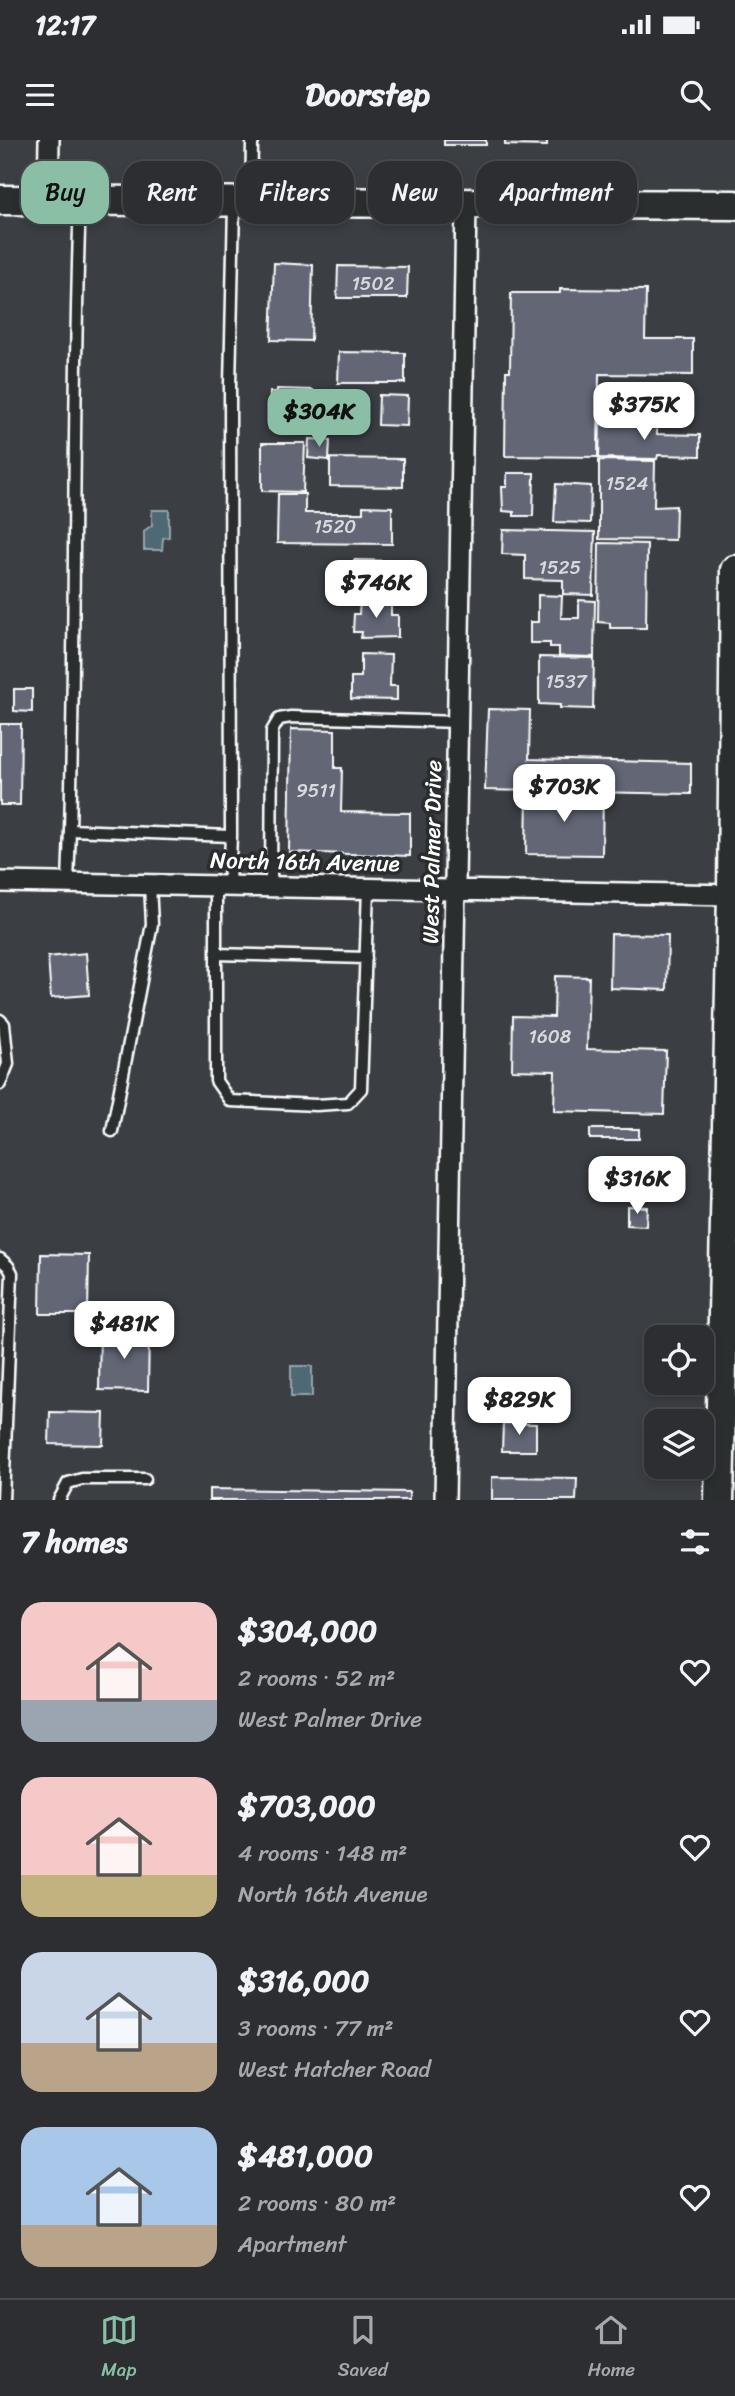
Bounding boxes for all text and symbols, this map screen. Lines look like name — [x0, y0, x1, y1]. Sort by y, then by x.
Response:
text: 12:17 — [35, 2, 95, 48]
text: Doorstep — [305, 66, 430, 123]
icon: menu — [21, 76, 59, 114]
icon: search — [676, 76, 714, 114]
chip: Buy — [21, 161, 109, 224]
chip: Rent — [123, 161, 222, 224]
chip: Filters — [236, 161, 354, 224]
chip: New — [368, 161, 462, 224]
chip: Apartment — [476, 161, 637, 224]
house number: 1502 — [352, 267, 394, 300]
pin: $375K — [595, 383, 693, 442]
text: $375K — [609, 384, 679, 425]
pin: $304K — [270, 390, 368, 449]
text: $304K — [283, 391, 355, 432]
house number: 1524 — [606, 467, 648, 500]
house number: 1520 — [314, 510, 356, 543]
house number: 1525 — [539, 551, 582, 584]
pin: $746K — [327, 560, 425, 620]
text: $746K — [341, 562, 411, 603]
house number: 1537 — [545, 665, 588, 698]
street label: West Palmer Drive — [410, 759, 454, 944]
pin: $703K — [515, 764, 613, 824]
text: $703K — [529, 766, 599, 807]
house number: 9511 — [296, 774, 336, 807]
street label: North 16th Avenue — [210, 840, 400, 884]
house number: 1608 — [529, 1020, 572, 1053]
pin: $316K — [588, 1156, 686, 1216]
text: $316K — [604, 1158, 670, 1199]
pin: $481K — [75, 1302, 173, 1361]
text: $481K — [90, 1303, 158, 1344]
map controls — [644, 1325, 714, 1479]
button: locate — [644, 1325, 714, 1395]
pin: $829K — [470, 1378, 568, 1437]
text: $829K — [484, 1379, 554, 1420]
button: layers — [644, 1409, 714, 1479]
text: 7 homes — [21, 1515, 128, 1569]
icon: filters — [676, 1523, 714, 1561]
text: $304,000 — [238, 1604, 377, 1658]
icon: home — [77, 1630, 161, 1714]
icon: heart — [676, 1653, 714, 1691]
text: 2 rooms · 52 m² — [238, 1658, 395, 1699]
text: West Palmer Drive — [238, 1699, 422, 1740]
text: $703,000 — [238, 1779, 376, 1833]
icon: home — [77, 1805, 161, 1889]
icon: heart — [676, 1828, 714, 1866]
text: 4 rooms · 148 m² — [238, 1833, 407, 1874]
text: North 16th Avenue — [238, 1874, 428, 1915]
text: $316,000 — [238, 1954, 370, 2008]
icon: home — [77, 1980, 161, 2064]
icon: heart — [676, 2003, 714, 2041]
text: 3 rooms · 77 m² — [238, 2008, 394, 2049]
text: West Hatcher Road — [238, 2049, 431, 2090]
text: $481,000 — [238, 2129, 373, 2183]
icon: home — [77, 2155, 161, 2239]
icon: heart — [676, 2178, 714, 2216]
text: 2 rooms · 80 m² — [238, 2183, 396, 2224]
text: Apartment — [238, 2224, 347, 2265]
tab: Map — [100, 2311, 138, 2386]
tab: Saved — [338, 2311, 388, 2386]
tab: Home — [588, 2311, 635, 2386]

